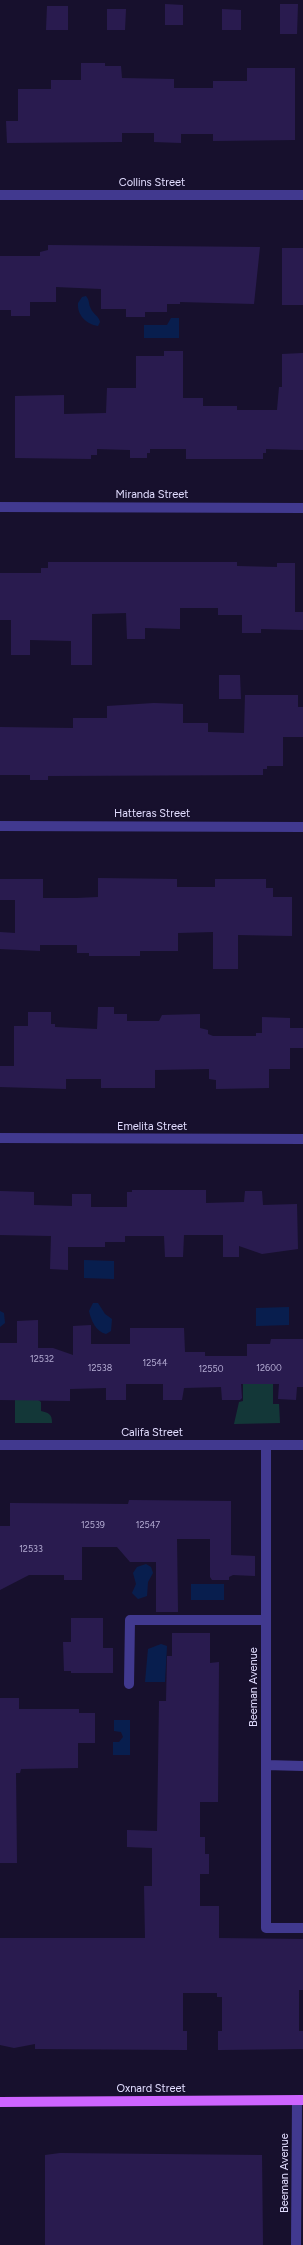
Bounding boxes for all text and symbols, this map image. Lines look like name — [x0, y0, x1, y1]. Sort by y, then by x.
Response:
street label: Collins Street — [119, 176, 185, 190]
street label: Miranda Street — [116, 488, 188, 502]
street label: Hatteras Street — [114, 807, 190, 821]
street label: Emelita Street — [117, 1120, 187, 1134]
house number: 12532 — [30, 1354, 54, 1364]
house number: 12544 — [142, 1358, 168, 1368]
house number: 12538 — [88, 1363, 112, 1373]
house number: 12600 — [256, 1363, 282, 1373]
house number: 12550 — [199, 1364, 223, 1374]
street label: Califa Street — [121, 1426, 183, 1440]
house number: 12539 — [81, 1520, 105, 1530]
house number: 12547 — [136, 1520, 160, 1530]
house number: 12533 — [19, 1544, 43, 1554]
street label: Beeman Avenue — [247, 1647, 261, 1727]
street label: Oxnard Street — [116, 2082, 186, 2096]
street label: Beeman Avenue — [278, 2133, 292, 2213]

